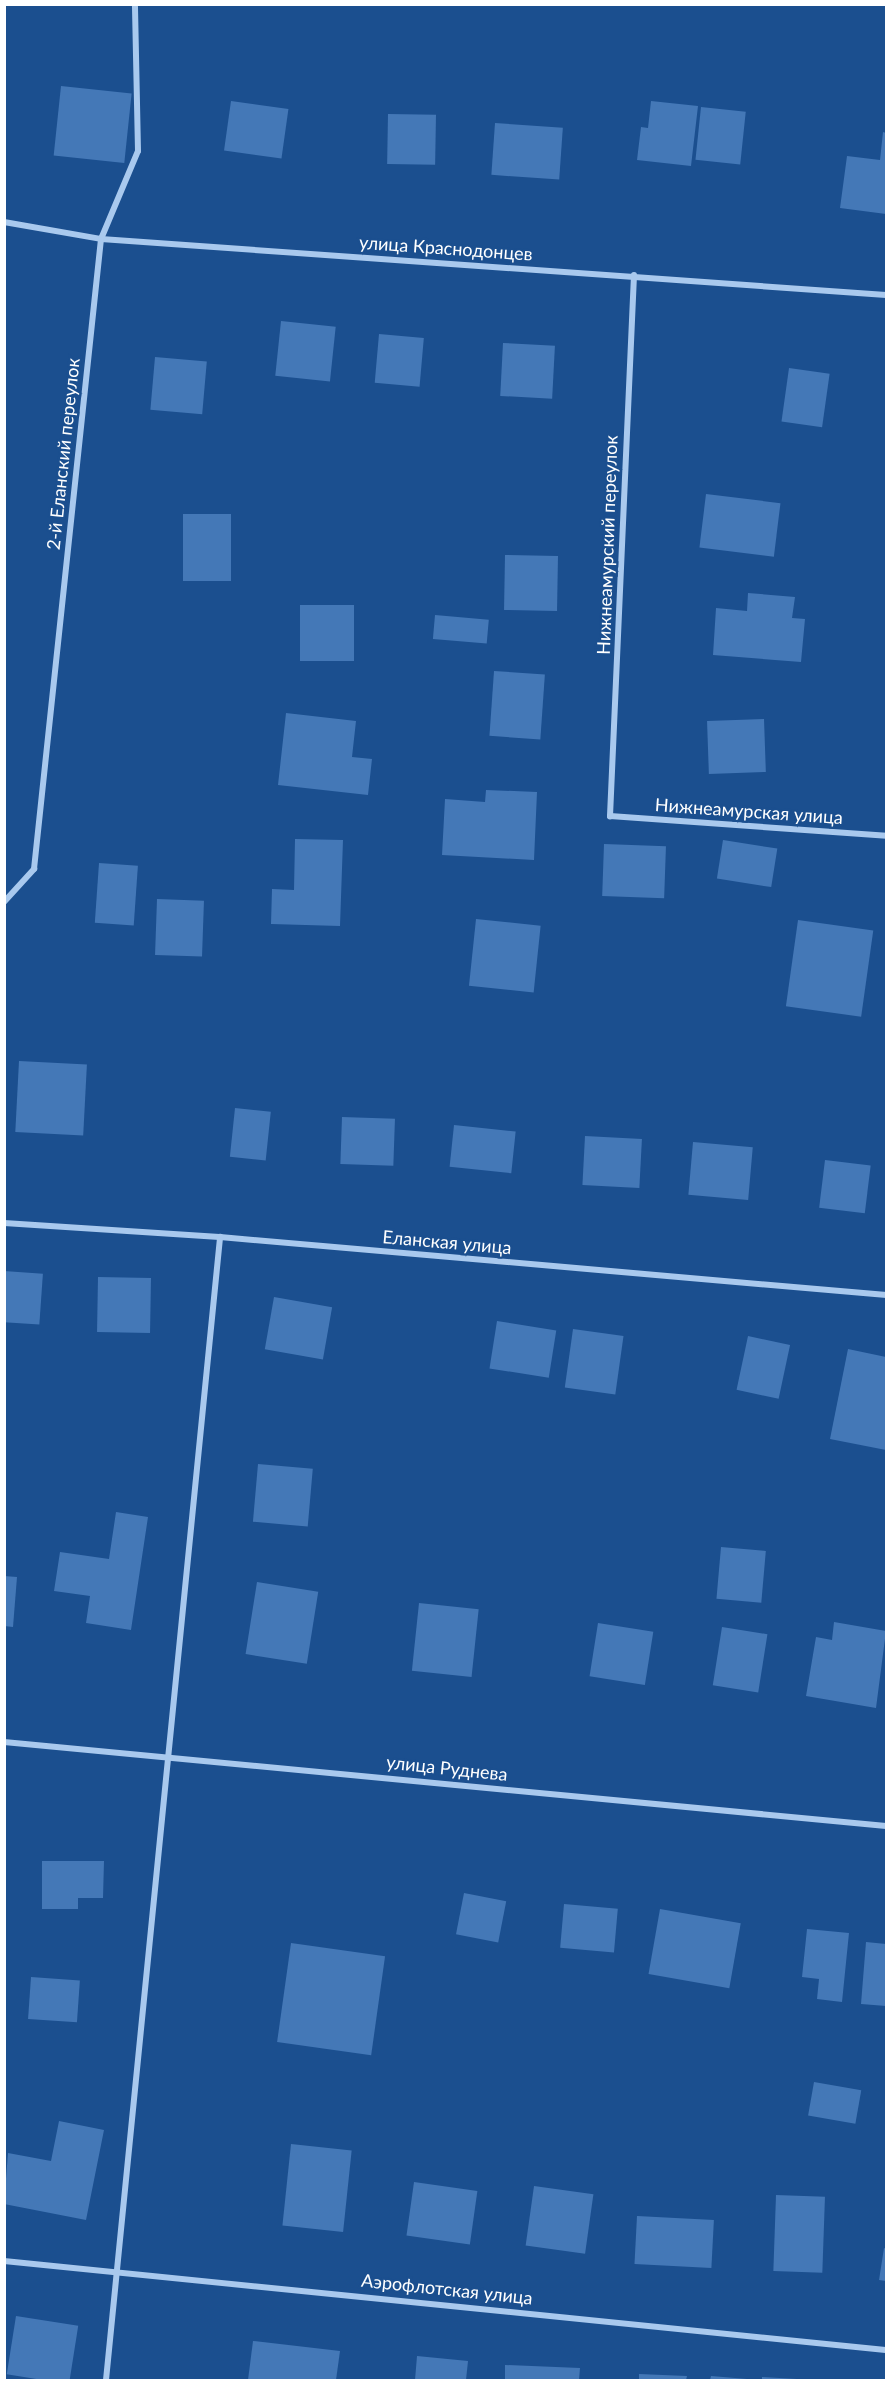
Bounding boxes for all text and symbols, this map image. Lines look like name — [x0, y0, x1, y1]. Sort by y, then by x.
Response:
street label: улица Краснодонцев — [359, 231, 533, 265]
street label: 2-й Еланский переулок — [42, 357, 84, 551]
street label: Нижнеамурский переулок — [592, 435, 622, 655]
street label: Нижнеамурская улица — [654, 794, 844, 828]
street label: Еланская улица — [382, 1226, 512, 1258]
street label: улица Руднева — [385, 1751, 509, 1785]
street label: Аэрофлотская улица — [360, 2269, 534, 2309]

